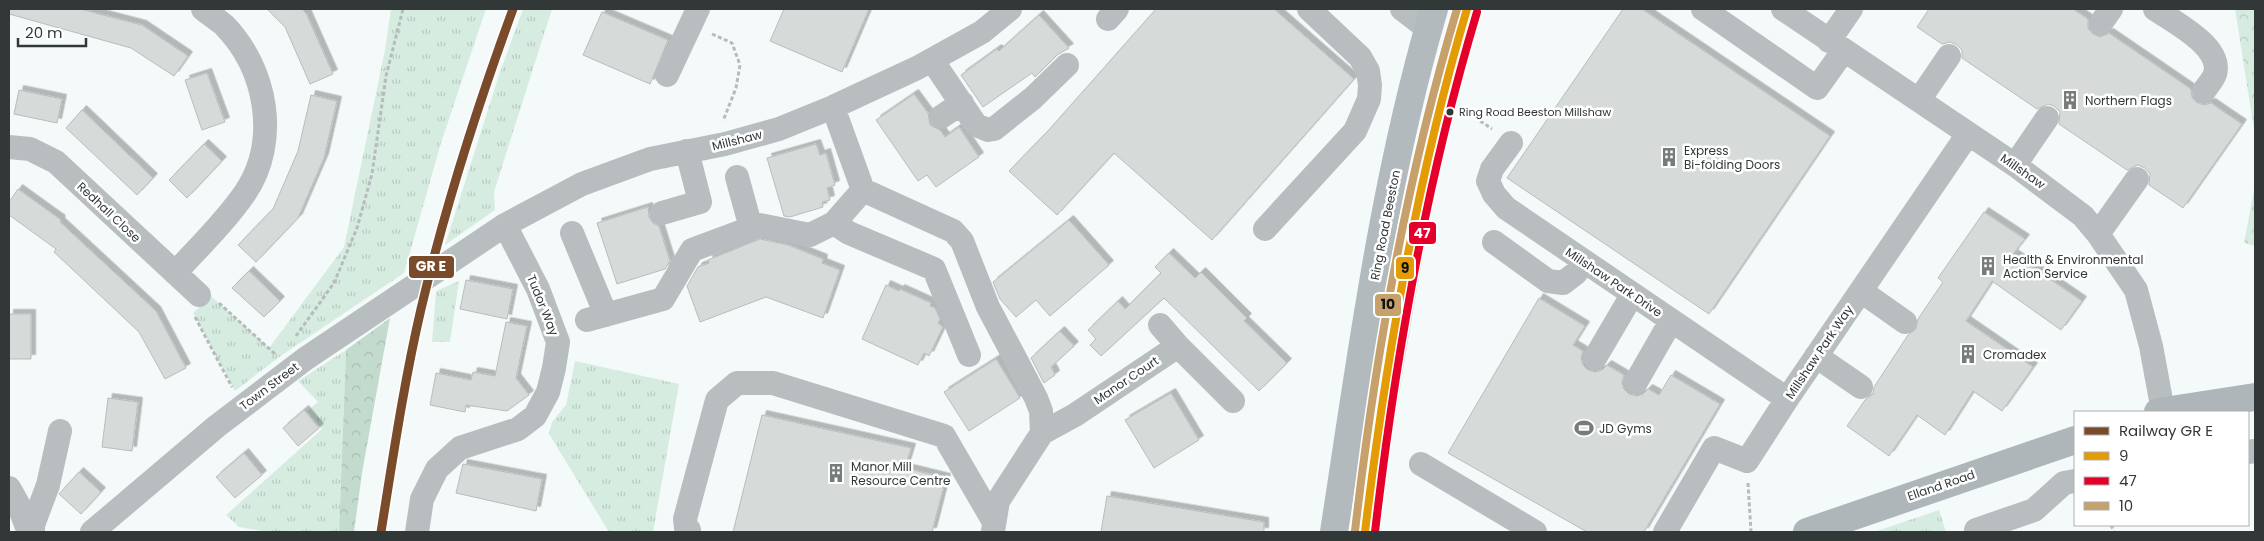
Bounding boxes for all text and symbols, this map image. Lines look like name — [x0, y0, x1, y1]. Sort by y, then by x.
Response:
scale bar — [18, 15, 85, 47]
text: 20 m — [25, 22, 63, 43]
building icon: Northern Flags — [2059, 89, 2081, 111]
place label: Northern Flags — [2085, 92, 2172, 109]
place label: Ring Road Beeston Millshaw — [1459, 104, 1611, 120]
marker: Ring Road Beeston Millshaw — [1445, 107, 1455, 117]
street label: Millshaw — [710, 126, 764, 154]
place label: Express Bi-folding Doors — [1684, 142, 1780, 173]
building icon: Express Bi-folding Doors — [1658, 146, 1680, 168]
street label: Millshaw — [1997, 149, 2049, 193]
street label: Ring Road Beeston — [1366, 168, 1404, 282]
street label: Redhall Close — [73, 178, 145, 246]
line badge: 47 — [1408, 221, 1437, 245]
text: 47 — [1414, 223, 1431, 243]
street label: Millshaw Park Drive — [1562, 243, 1666, 321]
place label: Health & Environmental Action Service — [2003, 251, 2143, 282]
line badge: GR E — [408, 255, 455, 279]
building icon: Health & Environmental Action Service — [1977, 255, 1999, 277]
text: GR E — [416, 256, 446, 276]
line badge: 9 — [1395, 256, 1415, 280]
text: 9 — [1401, 258, 1409, 278]
street label: Tudor Way — [523, 272, 563, 338]
line badge: 10 — [1374, 293, 1402, 317]
text: 10 — [1381, 294, 1395, 314]
street label: Millshaw Park Way — [1781, 302, 1857, 402]
building icon: Cromadex — [1957, 343, 1979, 365]
place label: Cromadex — [1983, 346, 2046, 363]
street label: Manor Court — [1090, 352, 1162, 408]
street label: Town Street — [236, 358, 302, 414]
legend — [2074, 411, 2249, 526]
sports icon: JD Gyms — [1573, 417, 1595, 439]
place label: JD Gyms — [1599, 420, 1652, 437]
text: Railway GR E — [2119, 420, 2213, 441]
text: 9 — [2119, 445, 2128, 466]
place label: Manor Mill Resource Centre — [851, 458, 950, 489]
building icon: Manor Mill Resource Centre — [825, 462, 847, 484]
street label: Elland Road — [1905, 466, 1977, 504]
text: 47 — [2119, 470, 2137, 491]
text: 10 — [2119, 495, 2133, 516]

